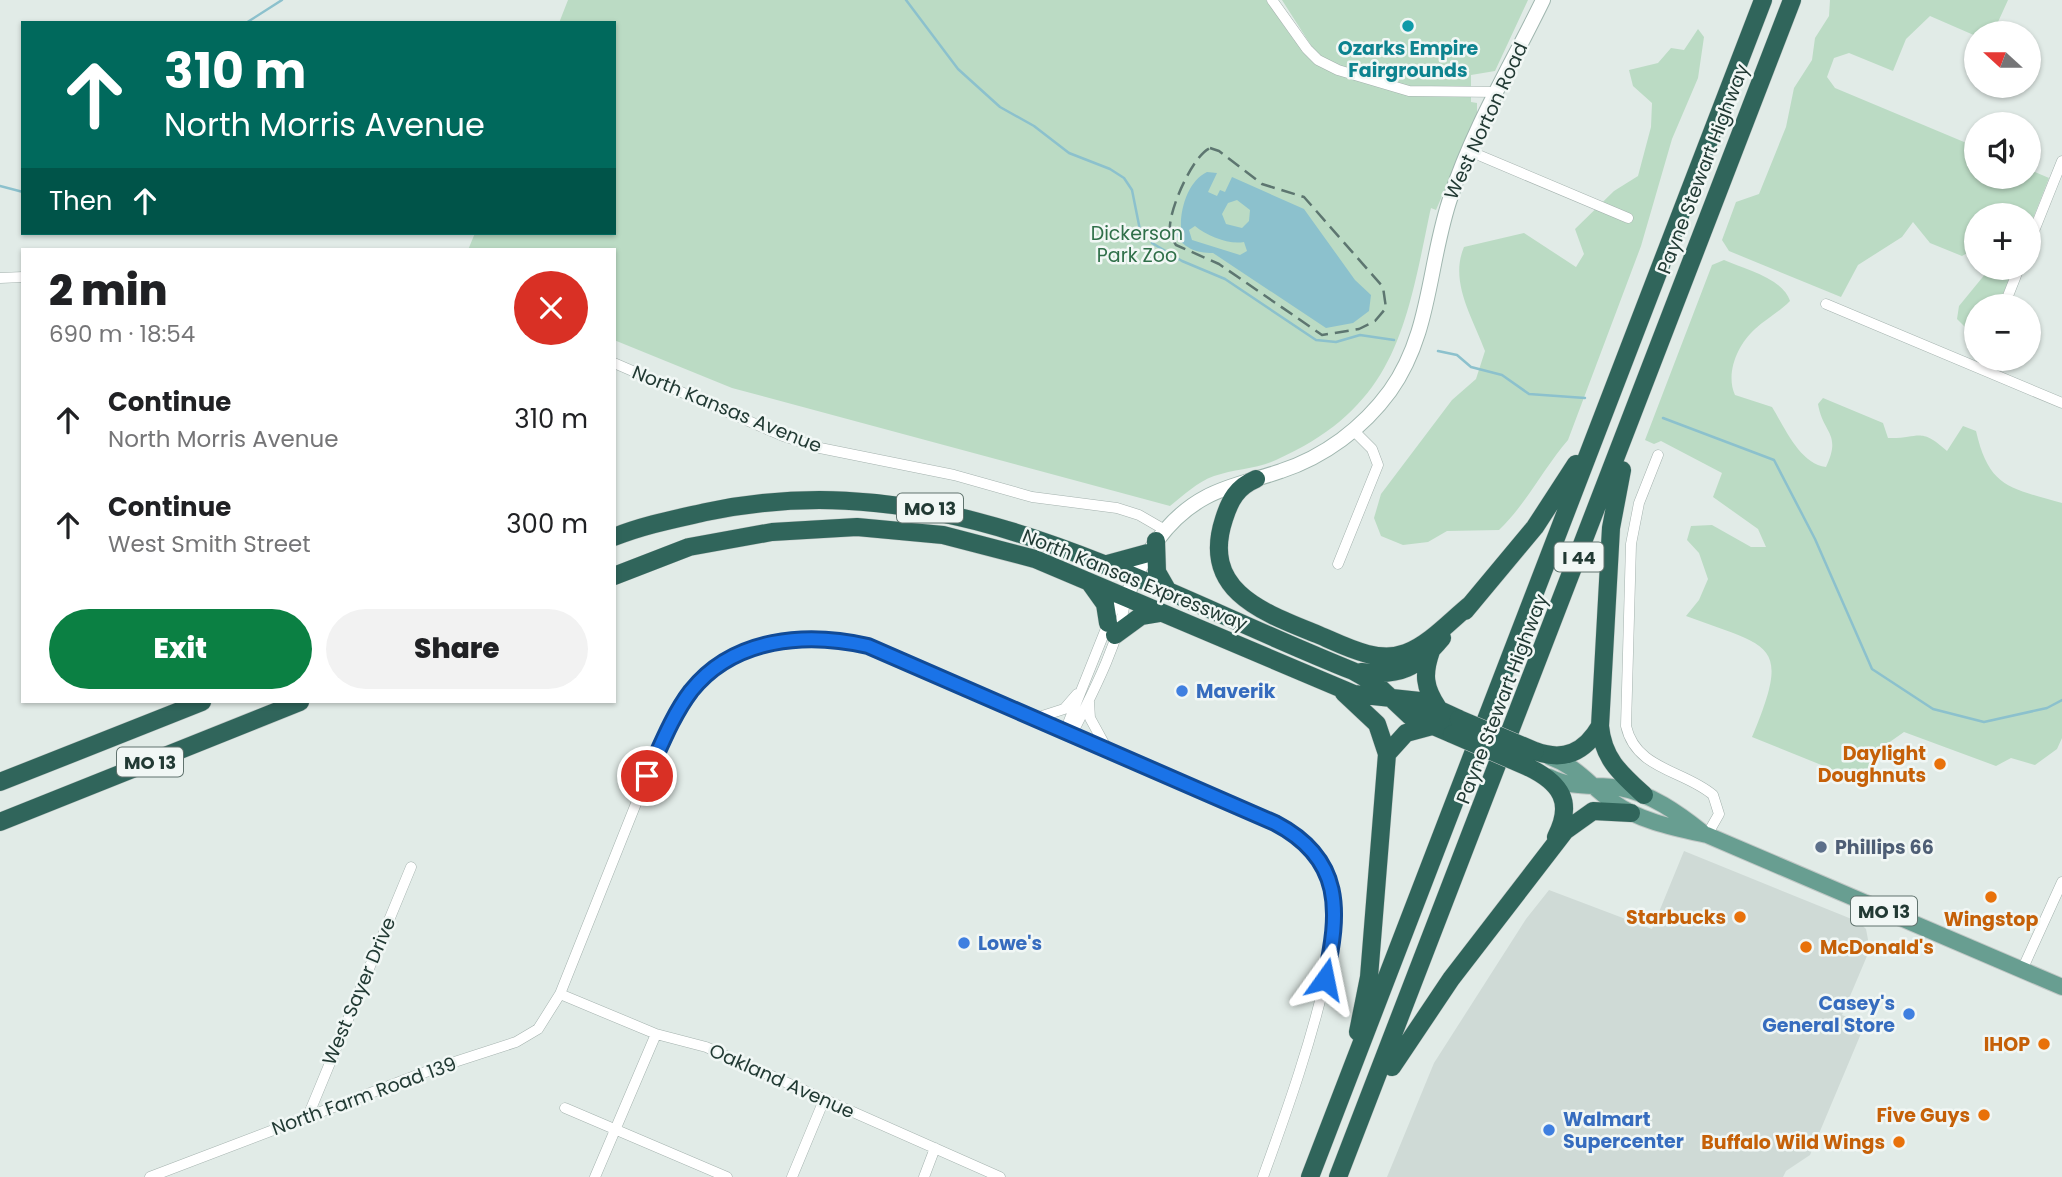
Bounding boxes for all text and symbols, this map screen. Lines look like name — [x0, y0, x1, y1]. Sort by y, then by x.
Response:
marker: Ozarks Empire Fairgrounds — [1400, 18, 1416, 34]
north arrow — [1964, 21, 2040, 98]
map controls — [1964, 21, 2041, 371]
place label: Ozarks Empire Fairgrounds — [1338, 35, 1479, 84]
text: 310 m — [164, 37, 306, 105]
street label: West Norton Road — [1438, 38, 1534, 204]
icon: ahead — [49, 49, 140, 140]
street label: Payne Stewart Highway — [1650, 60, 1756, 278]
text: North Morris Avenue — [164, 102, 485, 147]
button: sound — [1964, 112, 2041, 189]
icon: ahead — [126, 182, 164, 220]
text: Then — [49, 183, 112, 219]
button: + — [1964, 203, 2041, 280]
park label: Dickerson Park Zoo — [1091, 220, 1183, 269]
text: 2 min — [49, 261, 167, 320]
button: close — [514, 271, 588, 345]
button: − — [1964, 294, 2041, 371]
text: 690 m · 18:54 — [49, 318, 195, 350]
street label: North Kansas Avenue — [628, 359, 826, 459]
text: Continue — [108, 384, 231, 420]
icon: ahead — [49, 401, 87, 439]
text: 310 m — [514, 401, 588, 437]
text: North Morris Avenue — [108, 423, 339, 455]
text: Continue — [108, 489, 231, 525]
road number: MO 13 — [897, 494, 963, 522]
icon: ahead — [49, 506, 87, 544]
text: 300 m — [506, 506, 588, 542]
street label: North Kansas Expressway — [1018, 522, 1252, 638]
text: West Smith Street — [108, 528, 311, 560]
road number: I 44 — [1554, 542, 1604, 572]
street label: Payne Stewart Highway — [1449, 590, 1555, 808]
button: Exit — [49, 609, 312, 689]
button: Share — [326, 609, 588, 689]
place label: Maverik — [1196, 678, 1276, 705]
marker: Maverik — [1174, 683, 1190, 699]
place label: Daylight Doughnuts — [1818, 740, 1926, 789]
pin — [617, 746, 677, 806]
road number: MO 13 — [117, 748, 183, 776]
marker: Daylight Doughnuts — [1932, 756, 1948, 772]
icon: arrive — [628, 757, 666, 795]
place label: Phillips 66 — [1835, 834, 1934, 861]
marker: Phillips 66 — [1813, 839, 1829, 855]
marker: Wingstop — [1983, 889, 1999, 905]
road number: MO 13 — [1851, 896, 1917, 926]
place label: Starbucks — [1626, 904, 1726, 931]
place label: Wingstop — [1944, 906, 2038, 933]
marker: Starbucks — [1732, 909, 1748, 925]
street label: West Sayer Drive — [316, 913, 402, 1069]
place label: Lowe's — [978, 930, 1042, 957]
place label: McDonald's — [1820, 934, 1934, 961]
marker: Lowe's — [956, 935, 972, 951]
marker: McDonald's — [1798, 939, 1814, 955]
position arrow — [1288, 942, 1362, 1016]
place label: Casey's General Store — [1762, 990, 1895, 1039]
marker: Casey's General Store — [1901, 1006, 1917, 1022]
place label: IHOP — [1984, 1031, 2030, 1058]
marker: IHOP — [2036, 1036, 2052, 1052]
street label: Oakland Avenue — [705, 1037, 859, 1125]
street label: North Farm Road 139 — [268, 1050, 460, 1142]
place label: Five Guys — [1876, 1102, 1970, 1129]
place label: Walmart Supercenter — [1563, 1106, 1684, 1155]
marker: Five Guys — [1976, 1107, 1992, 1123]
marker: Walmart Supercenter — [1541, 1122, 1557, 1138]
place label: Buffalo Wild Wings — [1701, 1129, 1885, 1156]
marker: Buffalo Wild Wings — [1891, 1134, 1907, 1150]

